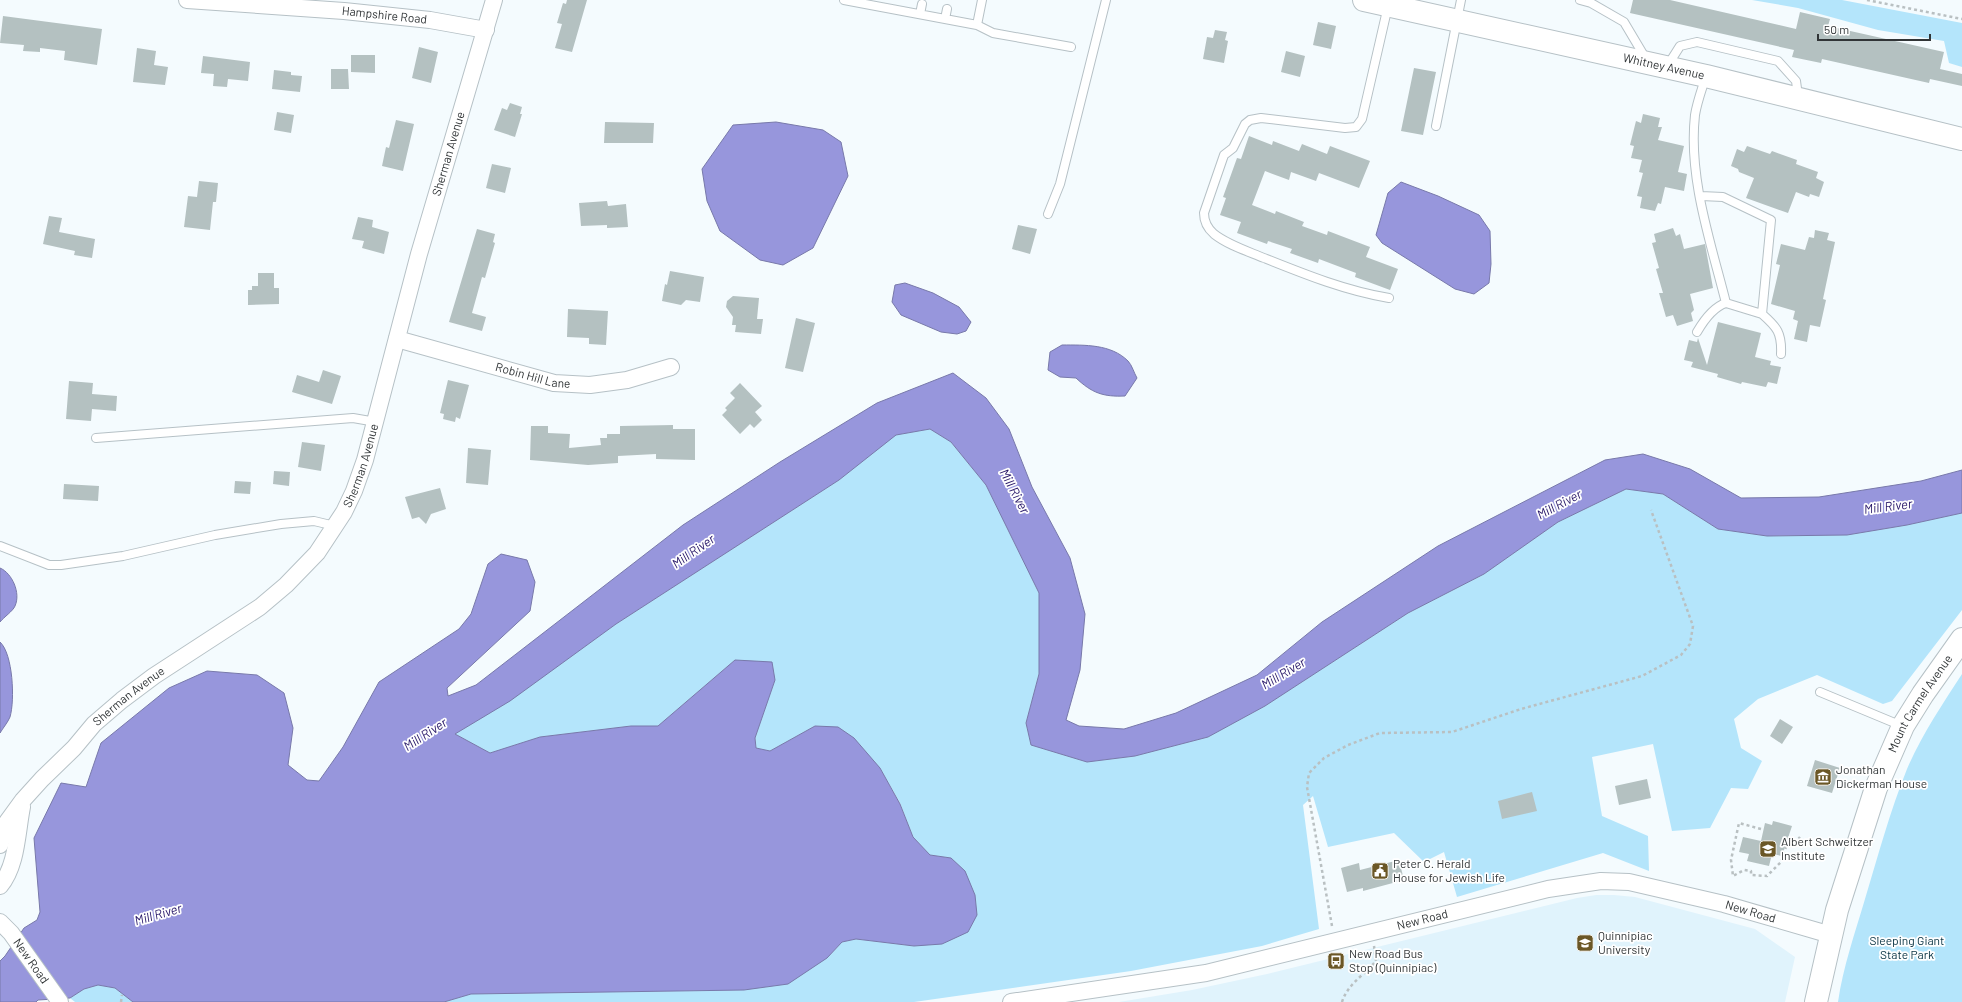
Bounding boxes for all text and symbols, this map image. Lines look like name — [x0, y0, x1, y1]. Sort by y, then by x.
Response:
street label: Hampshire Road — [341, 3, 428, 26]
scale bar — [1818, 16, 1930, 42]
text: 50 m — [1824, 22, 1849, 36]
street label: Whitney Avenue — [1622, 50, 1706, 81]
street label: Sherman Avenue — [429, 110, 467, 197]
street label: Robin Hill Lane — [494, 359, 571, 390]
street label: Sherman Avenue — [339, 422, 380, 509]
water label: Mill River — [997, 466, 1034, 517]
water label: Mill River — [1534, 485, 1585, 522]
water label: Mill River — [1863, 495, 1913, 517]
water label: Mill River — [669, 530, 718, 571]
street label: Mount Carmel Avenue — [1884, 652, 1955, 754]
water label: Mill River — [1258, 653, 1308, 692]
street label: Sherman Avenue — [90, 663, 167, 728]
water label: Mill River — [400, 714, 450, 754]
place label: Jonathan Dickerman House — [1836, 762, 1927, 790]
museum icon: Jonathan Dickerman House — [1813, 767, 1833, 787]
place label: Albert Schweitzer Institute — [1781, 834, 1874, 862]
school or university icon: Albert Schweitzer Institute — [1758, 839, 1778, 859]
place label: Peter C. Herald House for Jewish Life — [1393, 856, 1505, 884]
public building icon: Peter C. Herald House for Jewish Life — [1370, 861, 1390, 881]
street label: New Road — [1724, 897, 1778, 925]
water label: Mill River — [132, 900, 184, 928]
street label: New Road — [1395, 906, 1449, 932]
place label: Quinnipiac University — [1598, 928, 1652, 956]
school or university icon: Quinnipiac University — [1575, 933, 1595, 953]
park label: Sleeping Giant State Park — [1870, 933, 1944, 961]
street label: New Road — [11, 935, 53, 986]
place label: New Road Bus Stop (Quinnipiac) — [1349, 946, 1437, 974]
bus stop icon: New Road Bus Stop (Quinnipiac) — [1326, 951, 1346, 971]

